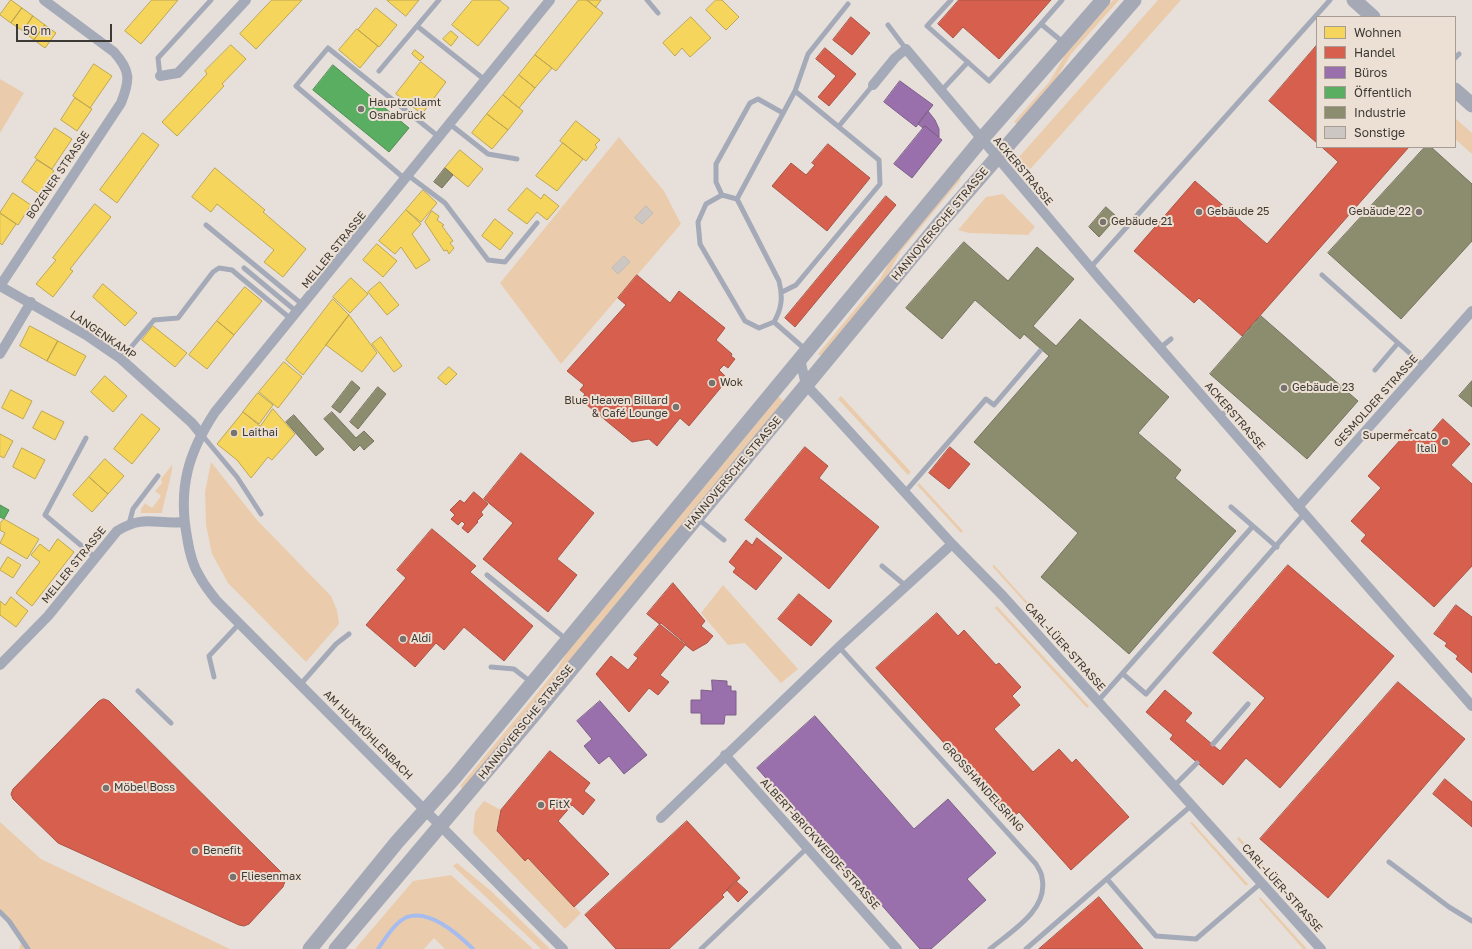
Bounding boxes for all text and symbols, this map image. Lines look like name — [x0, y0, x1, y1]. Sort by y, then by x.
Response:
scale bar — [18, 16, 114, 42]
legend — [1316, 16, 1456, 148]
text: 50 m — [23, 23, 51, 38]
text: Wohnen — [1354, 25, 1401, 40]
text: Handel — [1354, 45, 1395, 60]
text: Büros — [1354, 65, 1387, 80]
text: Öffentlich — [1354, 85, 1412, 100]
place label: Hauptzollamt Osnabrück — [369, 96, 441, 122]
marker: Hauptzollamt Osnabrück — [356, 104, 366, 114]
text: Industrie — [1354, 105, 1406, 120]
text: Sonstige — [1354, 125, 1405, 140]
street label: BOZENER STRASSE — [24, 129, 92, 221]
street label: ACKERSTRASSE — [990, 134, 1056, 208]
street label: HANNOVERSCHE STRASSE — [889, 165, 991, 283]
place label: Gebäude 25 — [1207, 205, 1269, 219]
place label: Gebäude 22 — [1349, 205, 1411, 219]
marker: Gebäude 25 — [1194, 207, 1204, 217]
marker: Gebäude 22 — [1414, 207, 1424, 217]
street label: MELLER STRASSE — [299, 209, 369, 291]
place label: Gebäude 21 — [1111, 215, 1172, 229]
marker: Gebäude 21 — [1098, 217, 1108, 227]
street label: LANGENKAMP — [67, 308, 139, 362]
street label: GESMOLDER STRASSE — [1331, 352, 1421, 450]
place label: Wok — [720, 376, 743, 390]
marker: Wok — [707, 378, 717, 388]
street label: ACKERSTRASSE — [1202, 379, 1268, 453]
place label: Gebäude 23 — [1292, 381, 1354, 395]
marker: Gebäude 23 — [1279, 383, 1289, 393]
place label: Blue Heaven Billard & Café Lounge — [564, 394, 668, 420]
marker: Blue Heaven Billard & Café Lounge — [671, 402, 681, 412]
street label: HANNOVERSCHE STRASSE — [682, 414, 784, 532]
place label: Laithai — [242, 426, 278, 440]
marker: Laithai — [229, 428, 239, 438]
place label: Supermercato Italì — [1362, 429, 1437, 455]
marker: Supermercato Italì — [1440, 437, 1450, 447]
street label: MELLER STRASSE — [39, 524, 109, 606]
street label: CARL-LÜER-STRASSE — [1022, 600, 1108, 694]
place label: Aldi — [411, 632, 431, 646]
marker: Aldi — [398, 634, 408, 644]
street label: HANNOVERSCHE STRASSE — [476, 662, 576, 782]
street label: AM HUXMÜHLENBACH — [321, 688, 415, 782]
street label: GROSSHANDELSRING — [939, 739, 1027, 835]
street label: ALBERT-BRICKWEDDE-STRASSE — [758, 776, 882, 912]
place label: Möbel Boss — [114, 781, 175, 795]
marker: Möbel Boss — [101, 783, 111, 793]
place label: FitX — [549, 798, 570, 812]
marker: FitX — [536, 800, 546, 810]
street label: CARL-LÜER-STRASSE — [1239, 841, 1325, 935]
place label: Benefit — [203, 844, 241, 858]
marker: Benefit — [190, 846, 200, 856]
place label: Fliesenmax — [241, 870, 301, 884]
marker: Fliesenmax — [228, 872, 238, 882]

